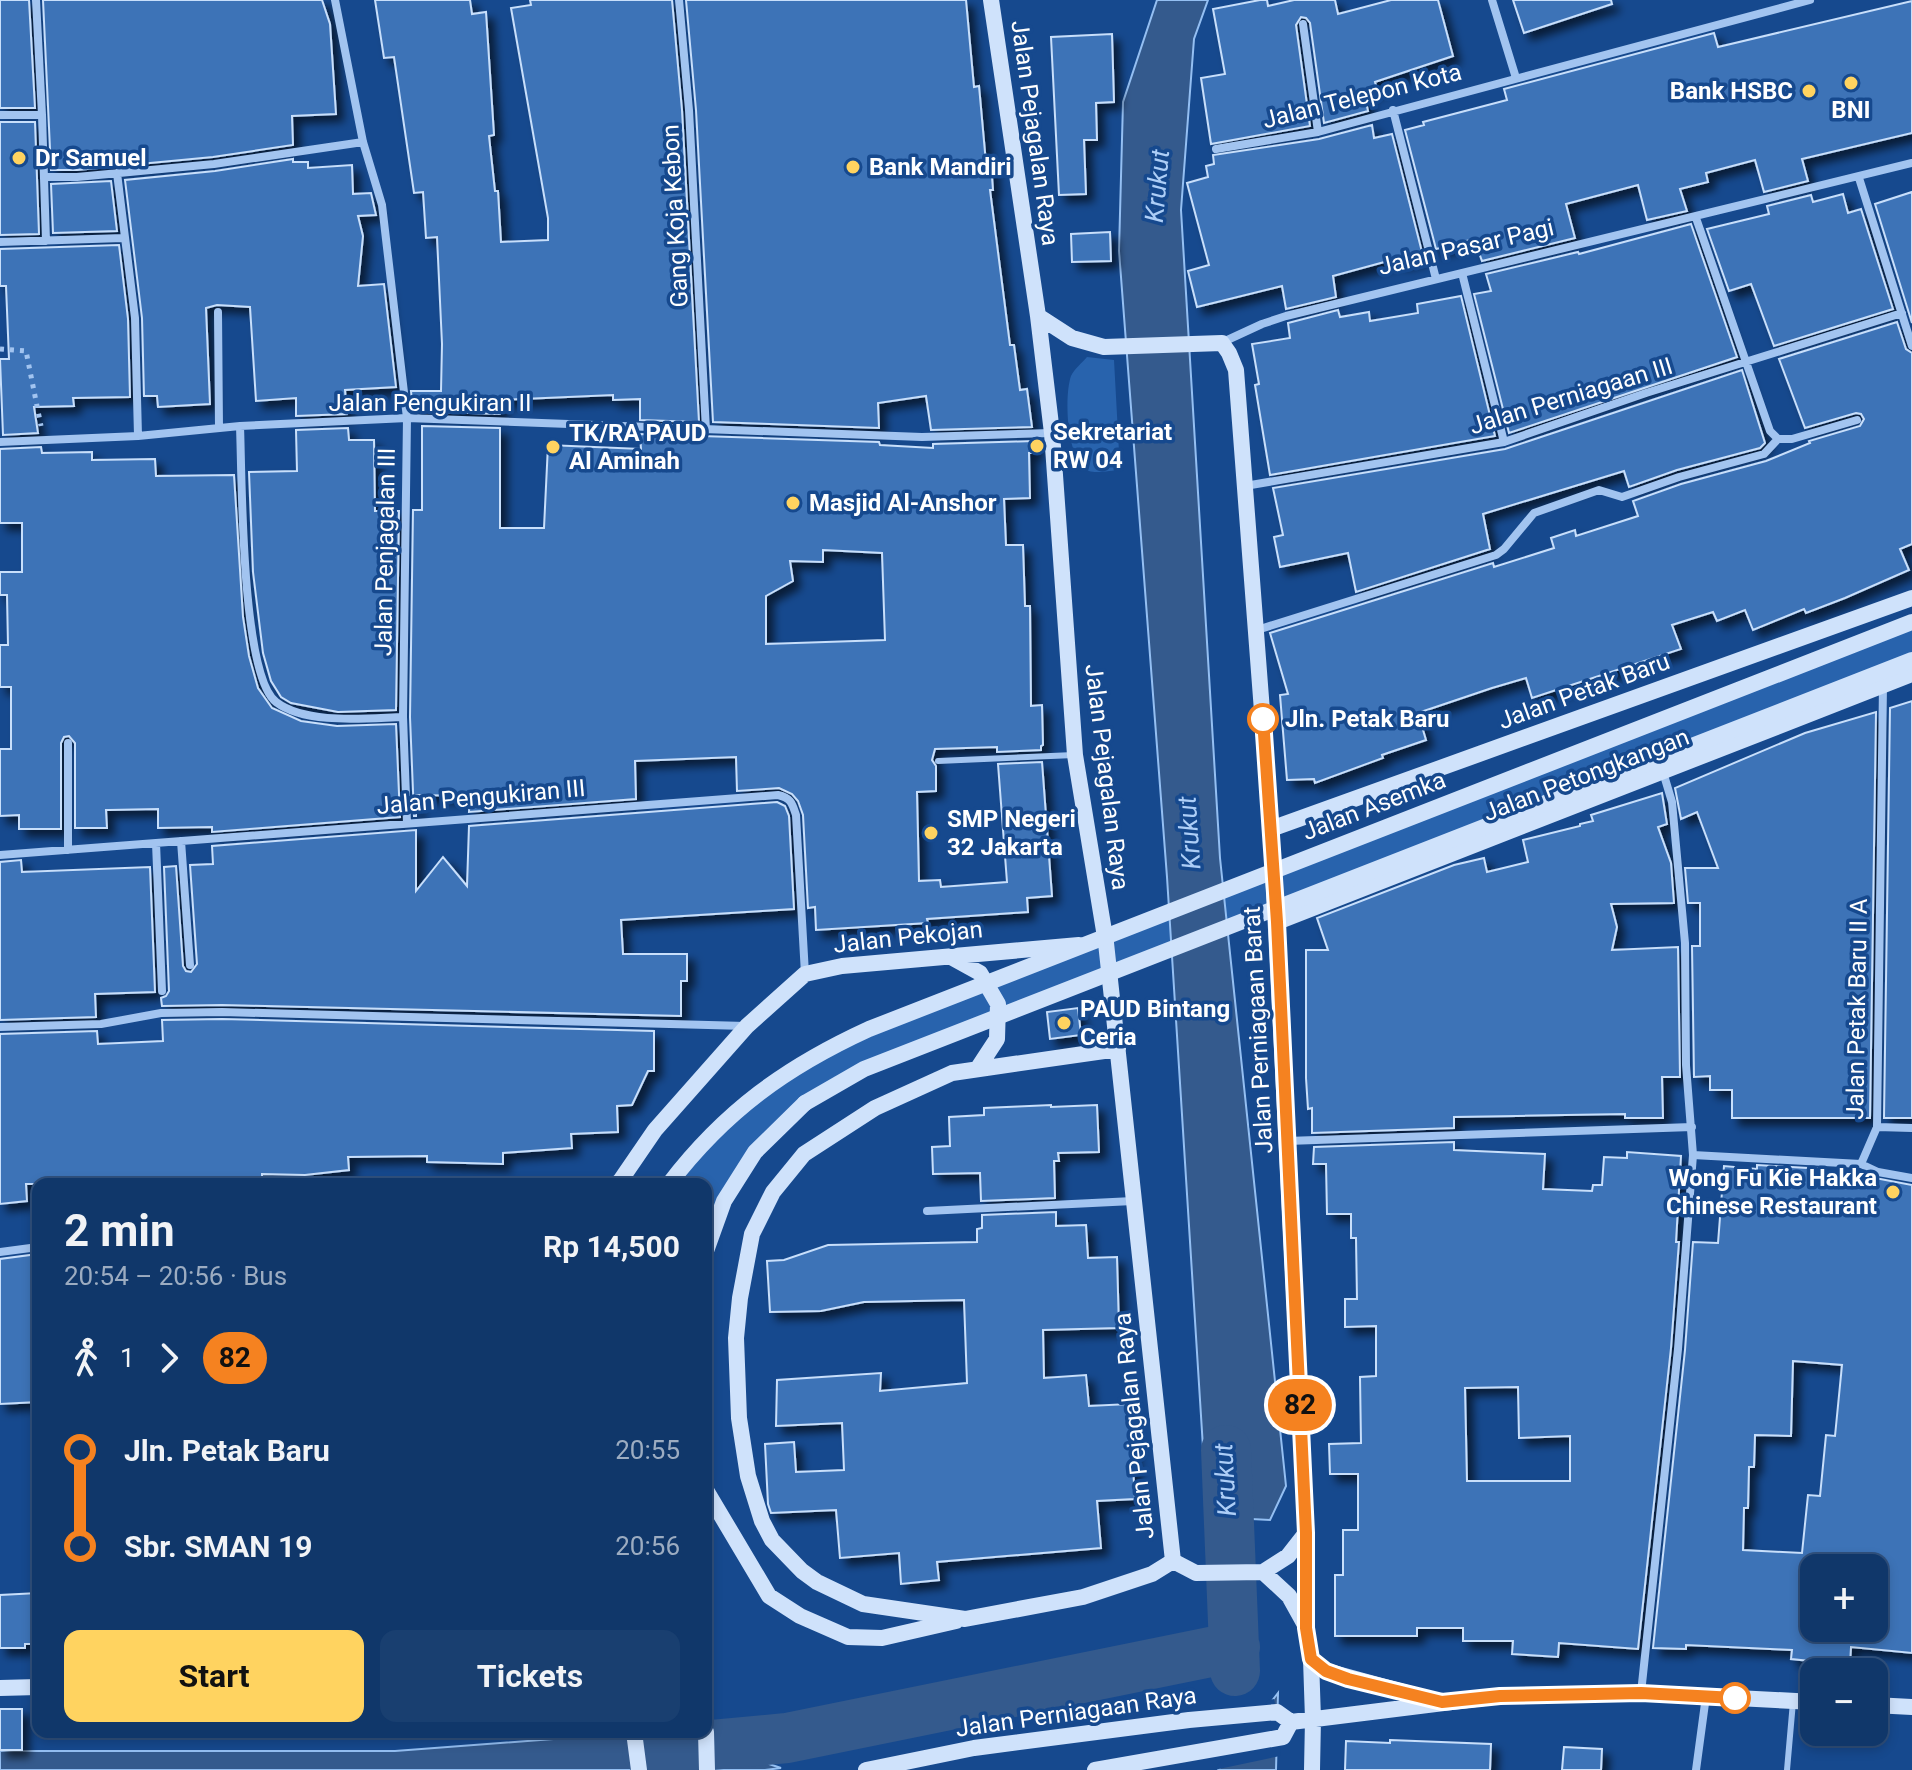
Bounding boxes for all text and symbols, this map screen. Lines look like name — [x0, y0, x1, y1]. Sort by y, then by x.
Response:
street label: Jalan Pejagalan Raya — [1005, 18, 1065, 248]
street label: Jalan Telepon Kota — [1260, 58, 1464, 134]
marker: BNI — [1842, 74, 1860, 92]
place label: Bank HSBC — [1670, 77, 1793, 105]
marker: Bank HSBC — [1800, 82, 1818, 100]
place label: BNI — [1831, 96, 1871, 124]
street label: Gang Koja Kebon — [656, 124, 694, 308]
place label: Dr Samuel — [35, 144, 147, 172]
water label: Krukut — [1139, 147, 1175, 224]
marker: Dr Samuel — [10, 149, 28, 167]
place label: Bank Mandiri — [869, 153, 1012, 181]
marker: Bank Mandiri — [844, 158, 862, 176]
street label: Jalan Pasar Pagi — [1375, 213, 1557, 281]
street label: Jalan Perniagaan III — [1466, 352, 1676, 440]
street label: Jalan Pengukiran II — [328, 389, 532, 417]
place label: Sekretariat RW 04 — [1053, 418, 1172, 474]
place label: TK/RA PAUD Al Aminah — [569, 419, 706, 475]
marker: Sekretariat RW 04 — [1028, 437, 1046, 455]
marker: TK/RA PAUD Al Aminah — [544, 438, 562, 456]
street label: Jalan Penjagalan III — [369, 448, 401, 656]
place label: Masjid Al-Anshor — [809, 489, 997, 517]
marker: Masjid Al-Anshor — [784, 494, 802, 512]
street label: Jalan Petak Baru — [1494, 647, 1674, 735]
street label: Jalan Pejagalan Raya — [1079, 662, 1135, 892]
marker: Jln. Petak Baru — [1248, 704, 1278, 734]
place label: Jln. Petak Baru — [1285, 705, 1450, 733]
street label: Jalan Petongkangan — [1479, 723, 1693, 827]
street label: Jalan Asemka — [1298, 766, 1450, 846]
street label: Jalan Pengukiran III — [375, 774, 587, 820]
water label: Krukut — [1171, 795, 1207, 871]
place label: SMP Negeri 32 Jakarta — [947, 805, 1076, 861]
marker: SMP Negeri 32 Jakarta — [922, 824, 940, 842]
street label: Jalan Petak Baru II A — [1841, 898, 1873, 1120]
street label: Jalan Perniagaan Barat — [1238, 905, 1278, 1154]
street label: Jalan Pekojan — [832, 915, 984, 959]
place label: PAUD Bintang Ceria — [1080, 995, 1230, 1051]
marker: PAUD Bintang Ceria — [1055, 1014, 1073, 1032]
place label: Wong Fu Kie Hakka Chinese Restaurant — [1666, 1164, 1877, 1220]
marker: Wong Fu Kie Hakka Chinese Restaurant — [1884, 1183, 1902, 1201]
text: 2 min — [64, 1205, 175, 1257]
text: Rp 14,500 — [543, 1229, 680, 1264]
text: 20:54 – 20:56 · Bus — [64, 1261, 287, 1291]
street label: Jalan Pejagalan Raya — [1108, 1311, 1160, 1541]
icon: walk — [64, 1336, 108, 1380]
icon: forward — [147, 1336, 191, 1380]
text: 82 — [219, 1341, 251, 1374]
text: 1 — [120, 1343, 135, 1373]
line badge: 82 — [1264, 1379, 1336, 1431]
text: 82 — [1284, 1388, 1316, 1421]
text: Jln. Petak Baru — [124, 1433, 330, 1468]
text: 20:55 — [615, 1435, 680, 1465]
water label: Krukut — [1208, 1442, 1242, 1517]
text: Sbr. SMAN 19 — [124, 1529, 312, 1564]
text: 20:56 — [615, 1531, 680, 1561]
map controls — [1800, 1554, 1888, 1746]
button: + — [1800, 1554, 1888, 1642]
button: Start — [64, 1630, 364, 1722]
button: Tickets — [380, 1630, 680, 1722]
button: − — [1800, 1658, 1888, 1746]
street label: Jalan Perniagaan Raya — [954, 1681, 1198, 1743]
unlabelled marker — [1720, 1683, 1750, 1713]

